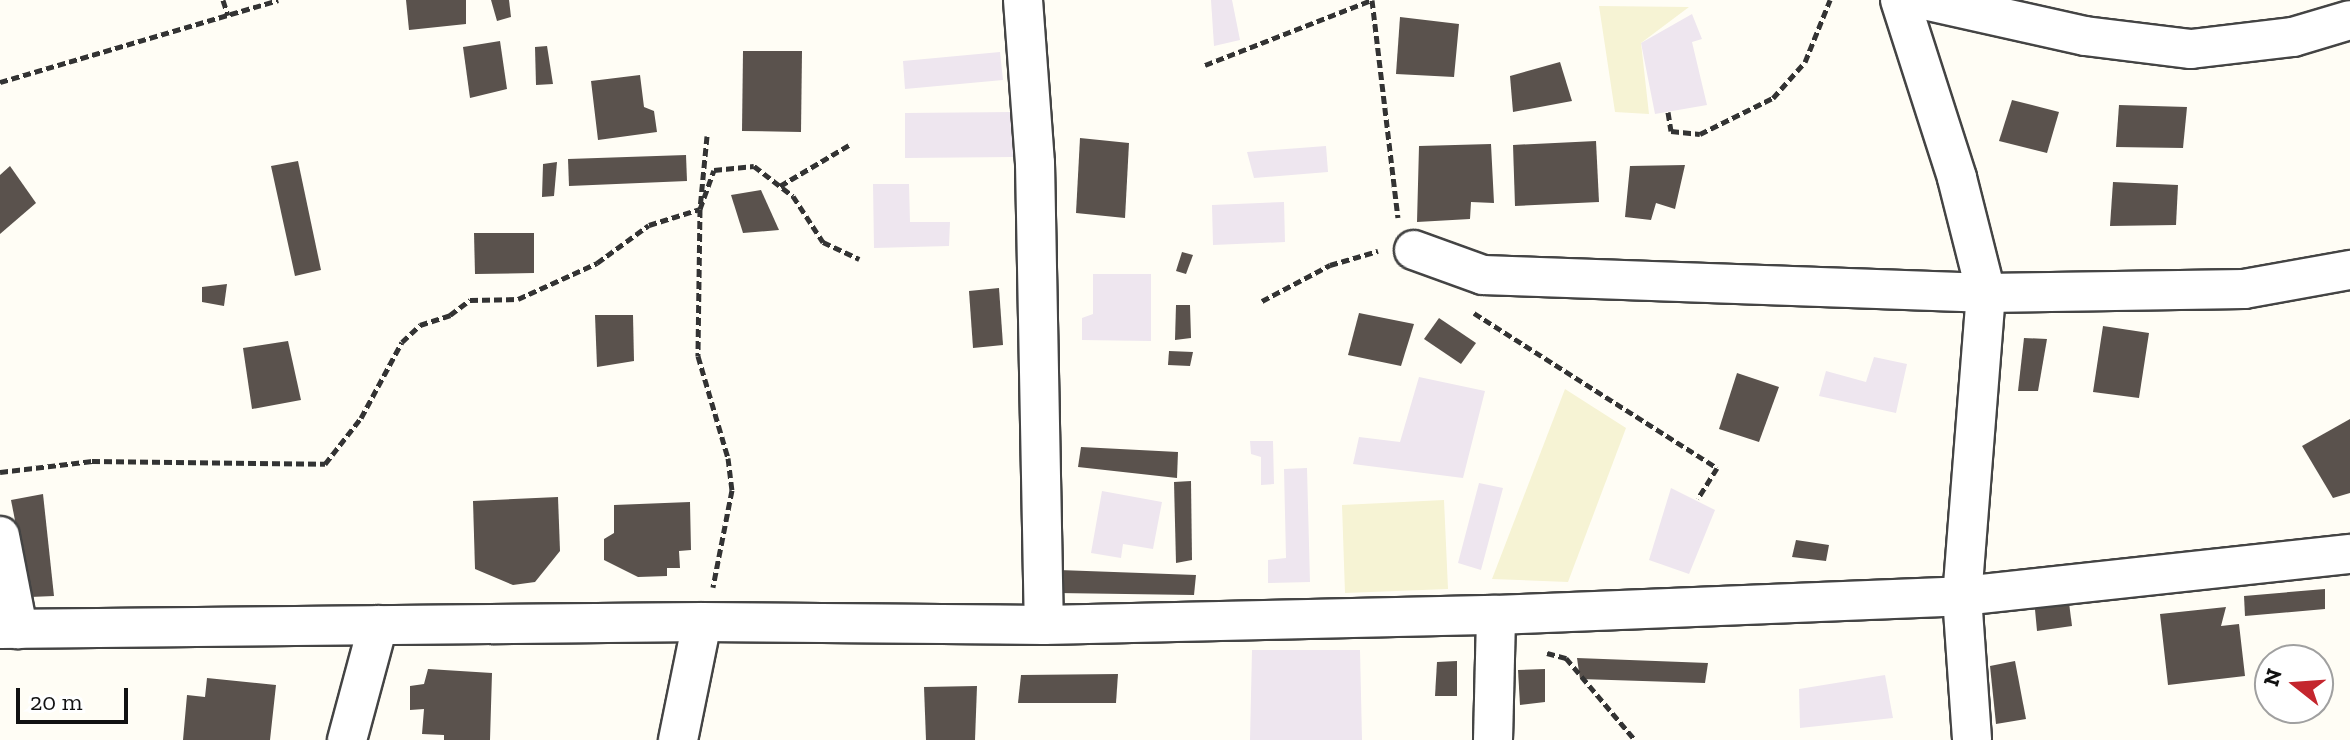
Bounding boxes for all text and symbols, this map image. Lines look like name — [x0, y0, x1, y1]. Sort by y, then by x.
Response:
north arrow — [2254, 644, 2334, 724]
text: N — [2257, 665, 2288, 689]
scale bar — [20, 672, 132, 722]
text: 20 m — [30, 687, 82, 716]

